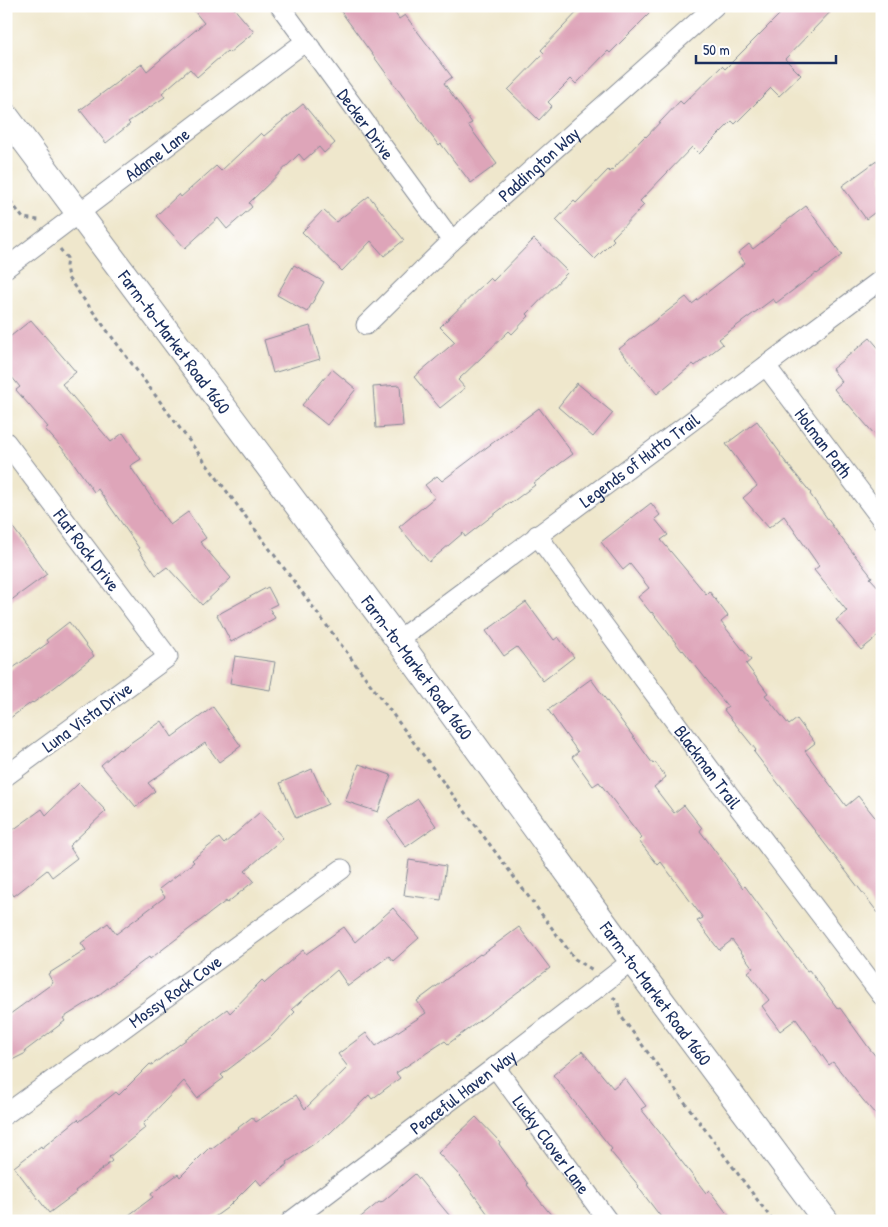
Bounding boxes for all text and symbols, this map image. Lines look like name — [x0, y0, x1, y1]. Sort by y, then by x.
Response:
scale bar — [696, 32, 836, 64]
text: 50 m — [703, 39, 730, 60]
street label: Decker Drive — [332, 83, 401, 164]
street label: Paddington Way — [492, 120, 585, 207]
street label: Adame Lane — [119, 121, 194, 187]
street label: Farm-to-Market Road 1660 — [112, 264, 237, 419]
street label: Holman Path — [789, 403, 859, 483]
street label: Legends of Hutto Trail — [574, 407, 705, 513]
street label: Flat Rock Drive — [47, 503, 126, 596]
street label: Farm-to-Market Road 1660 — [356, 589, 479, 745]
street label: Luna Vista Drive — [37, 676, 137, 758]
street label: Blackman Trail — [669, 720, 748, 814]
street label: Farm-to-Market Road 1660 — [594, 915, 718, 1070]
street label: Mossy Rock Cove — [123, 949, 226, 1033]
street label: Peaceful Haven Way — [404, 1043, 521, 1140]
street label: Lucky Clover Lane — [507, 1090, 596, 1199]

